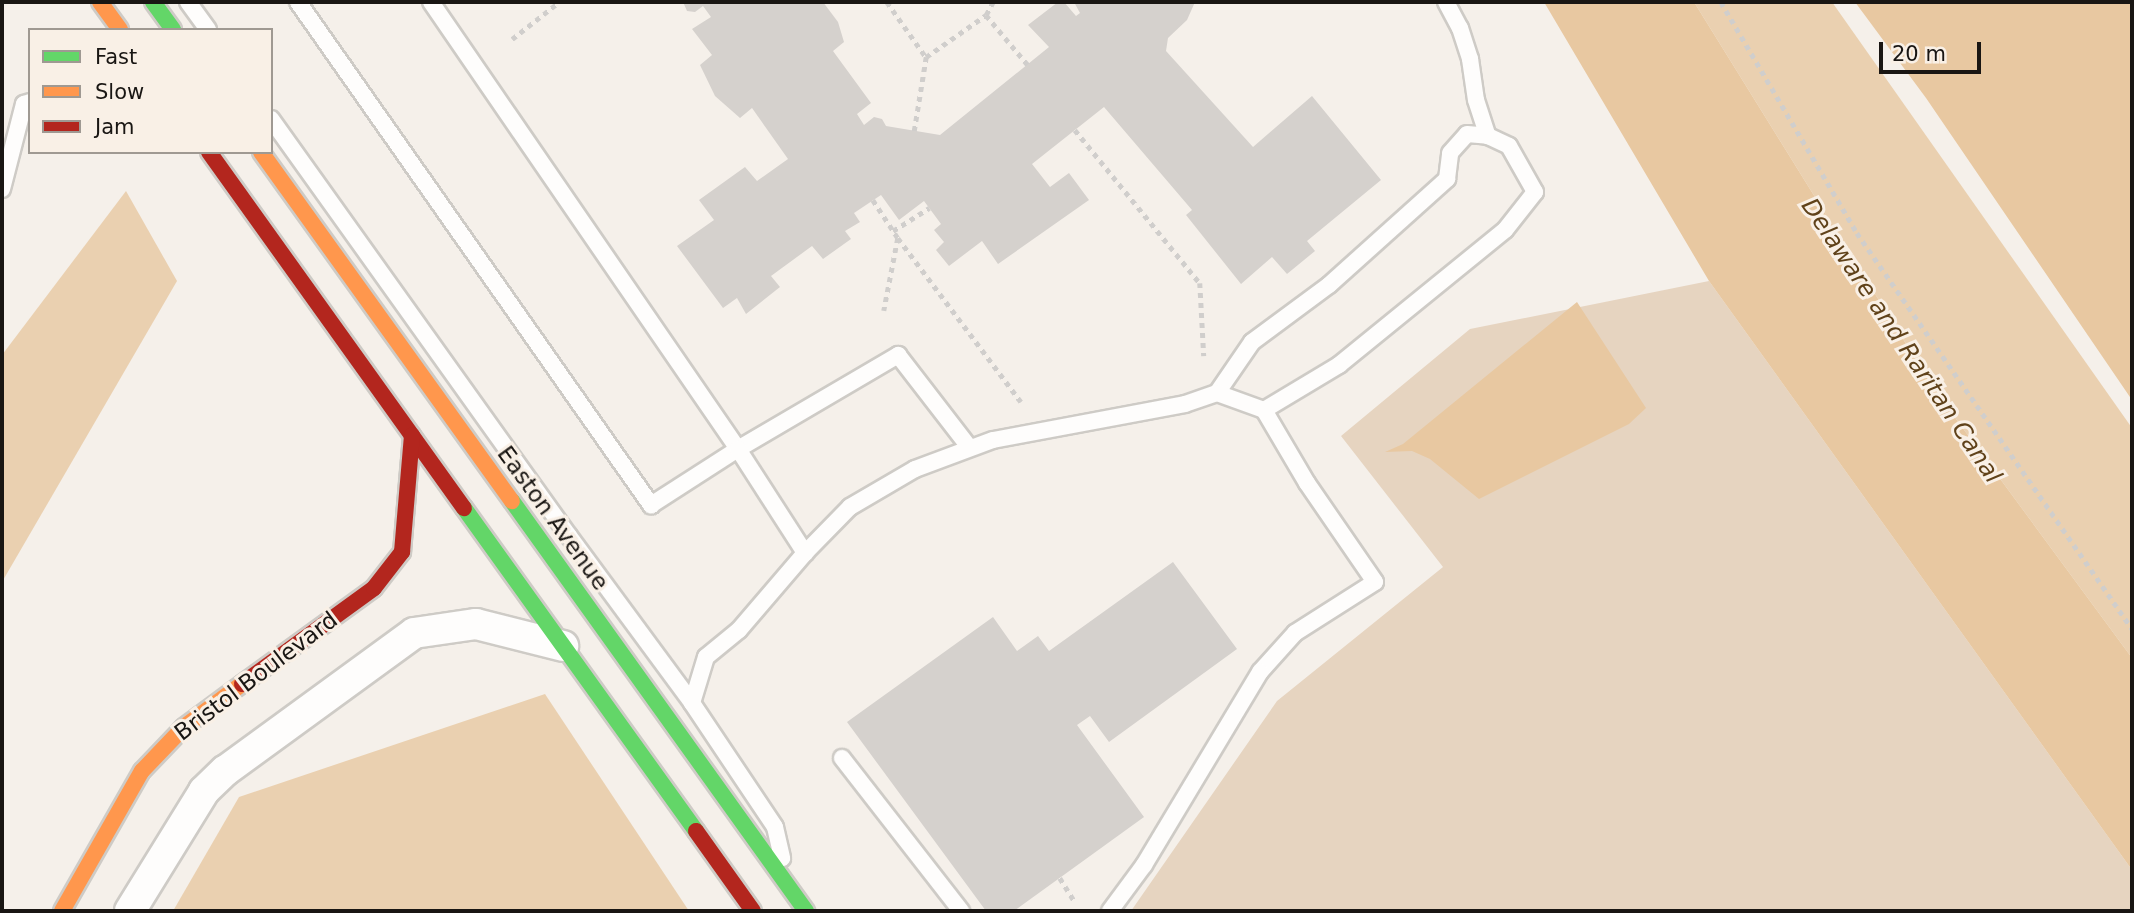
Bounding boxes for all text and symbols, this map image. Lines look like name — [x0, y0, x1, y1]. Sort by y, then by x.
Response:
legend — [28, 28, 273, 154]
scale bar — [1882, 28, 1983, 72]
text: 20 m — [1892, 42, 1946, 66]
text: Fast — [95, 45, 137, 69]
text: Slow — [95, 80, 144, 104]
text: Jam — [95, 115, 135, 139]
water label: Delaware and Raritan Canal — [1795, 193, 2007, 489]
street label: Easton Avenue — [492, 441, 614, 595]
street label: Bristol Boulevard — [169, 606, 343, 746]

